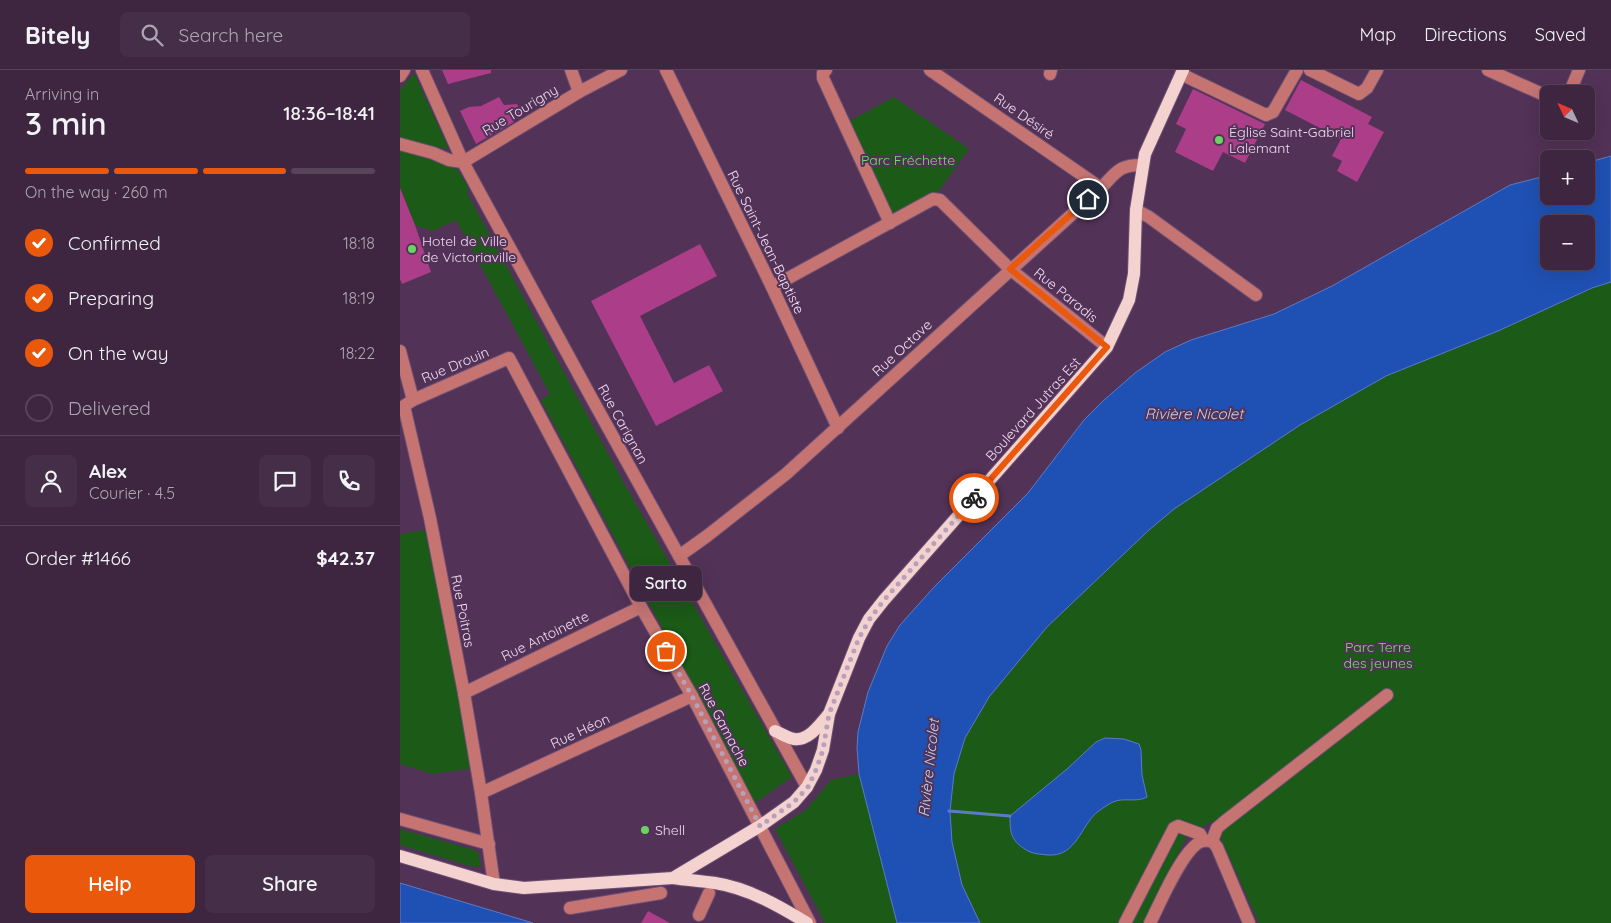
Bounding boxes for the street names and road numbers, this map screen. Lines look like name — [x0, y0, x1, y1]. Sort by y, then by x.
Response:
street label: Rue Tourigny — [479, 80, 561, 140]
street label: Rue Désiré — [990, 89, 1058, 143]
street label: Rue Saint-Jean-Baptiste — [723, 167, 809, 317]
street label: Rue Paradis — [1030, 264, 1102, 326]
street label: Rue Octave — [868, 316, 936, 380]
street label: Rue Drouin — [419, 343, 491, 387]
street label: Boulevard Jutras Est — [982, 353, 1085, 465]
street label: Rue Carignan — [594, 381, 652, 467]
street label: Rue Poitras — [447, 573, 479, 649]
street label: Rue Antoinette — [498, 607, 592, 665]
street label: Rue Gamache — [695, 680, 754, 770]
street label: Rue Héon — [547, 709, 613, 753]

